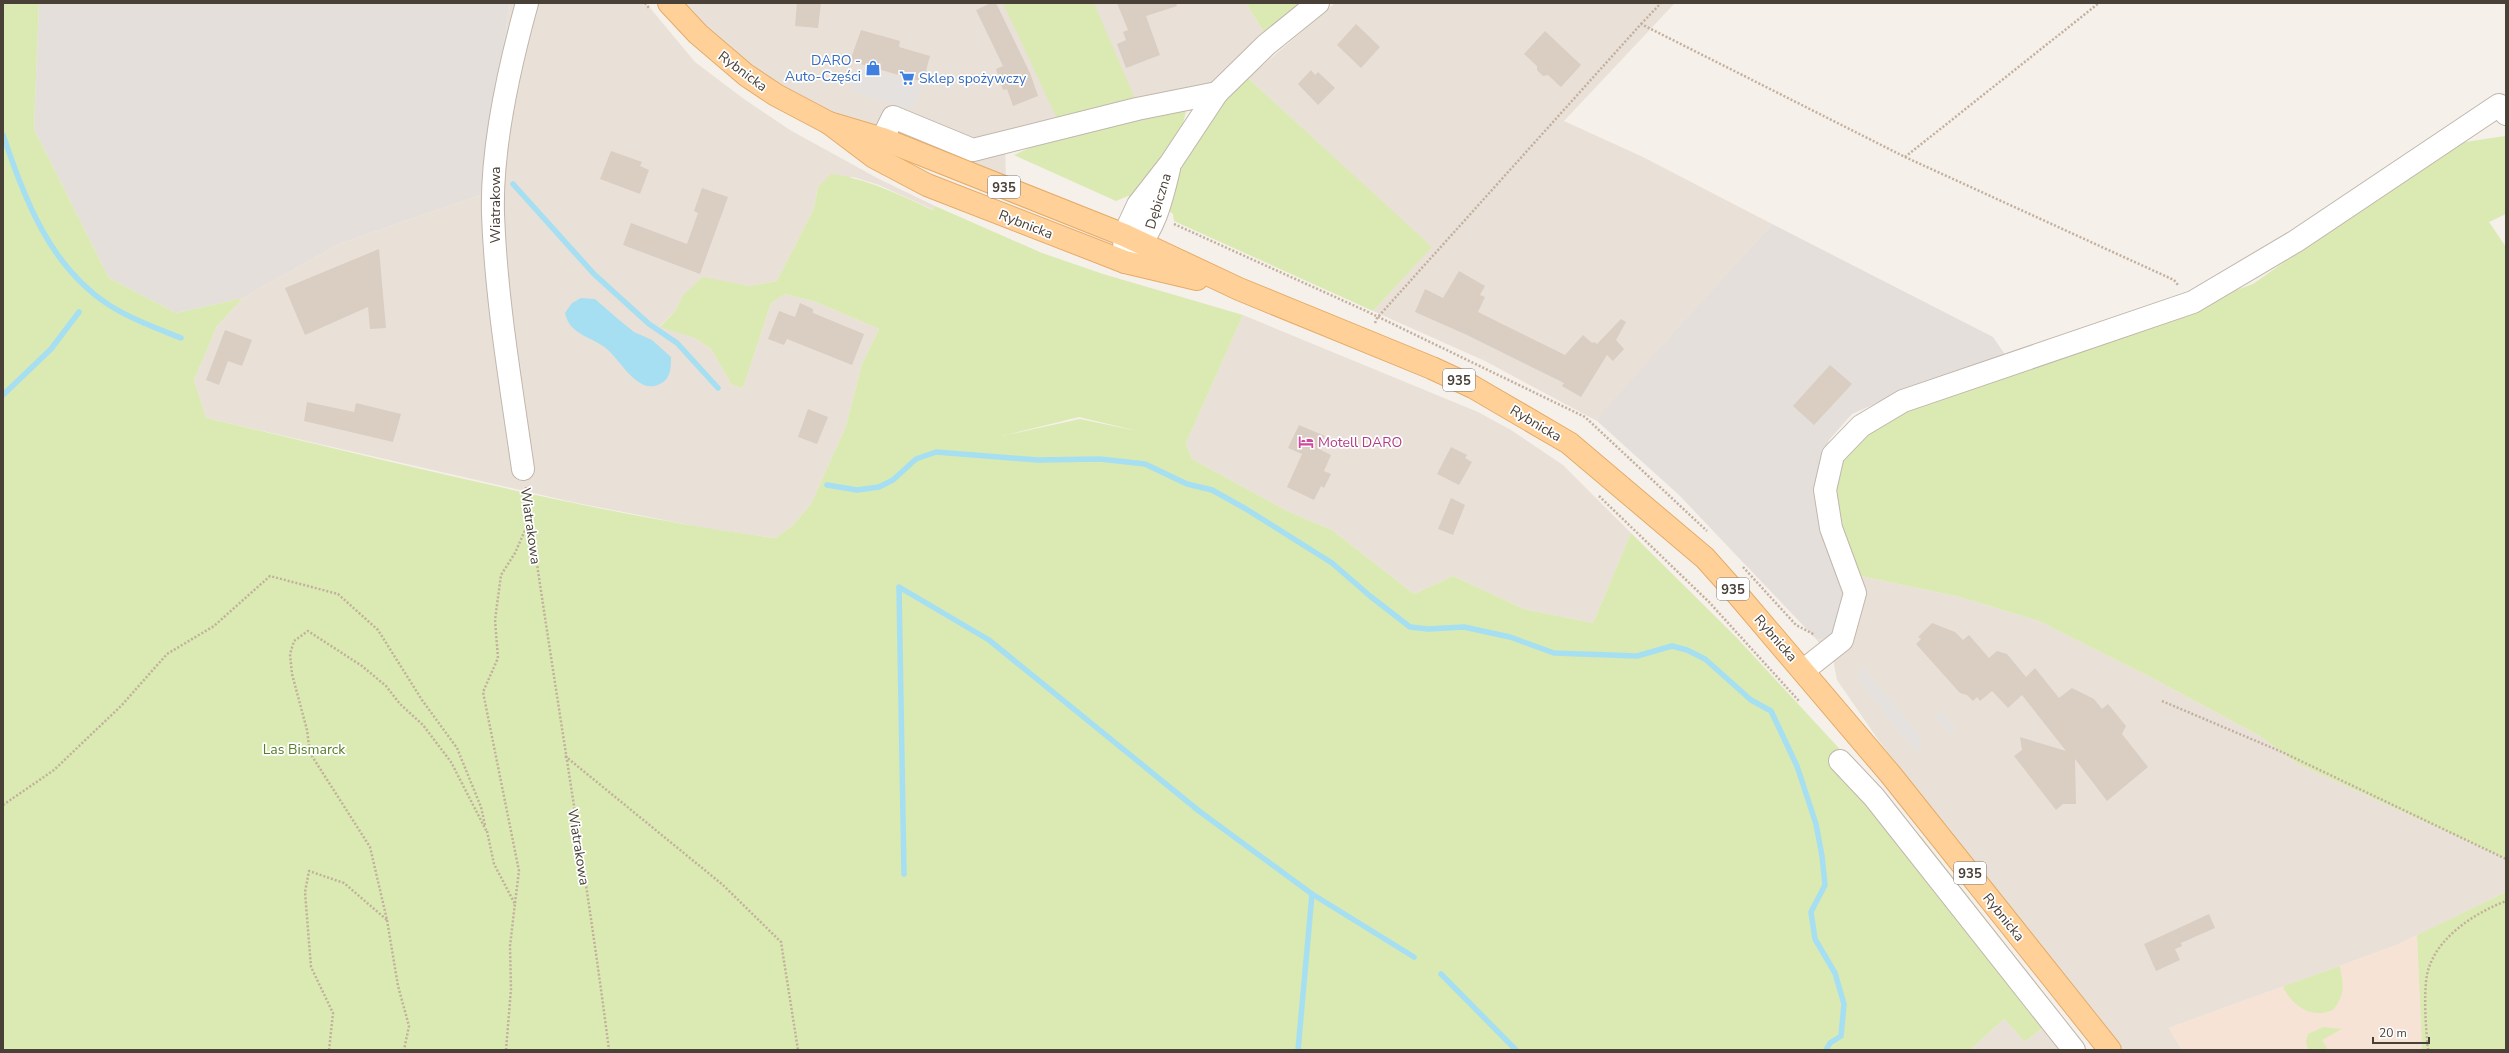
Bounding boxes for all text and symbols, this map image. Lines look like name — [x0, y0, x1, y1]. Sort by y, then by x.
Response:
street label: Rybnicka — [714, 47, 771, 96]
place label: DARO - Auto-Części — [785, 51, 861, 86]
shop icon: DARO - Auto-Części — [864, 59, 882, 77]
supermarket icon: Sklep spożywczy — [898, 69, 916, 87]
place label: Sklep spożywczy — [919, 69, 1027, 88]
street label: Wiatrakowa — [486, 167, 505, 243]
street label: Dębiczna — [1141, 171, 1176, 231]
road number: 935 — [988, 176, 1020, 198]
street label: Rybnicka — [996, 205, 1056, 244]
road number: 935 — [1443, 369, 1475, 391]
street label: Rybnicka — [1507, 401, 1565, 446]
hotel icon: Motell DARO — [1297, 433, 1315, 451]
place label: Motell DARO — [1318, 433, 1402, 452]
street label: Wiatrakowa — [516, 487, 545, 565]
road number: 935 — [1717, 578, 1749, 600]
street label: Rybnicka — [1750, 611, 1801, 666]
park label: Las Bismarck — [263, 740, 346, 759]
street label: Wiatrakowa — [563, 808, 594, 887]
road number: 935 — [1954, 862, 1986, 884]
street label: Rybnicka — [1978, 889, 2029, 945]
scale bar — [2373, 1019, 2429, 1045]
text: 20 m — [2379, 1025, 2407, 1041]

